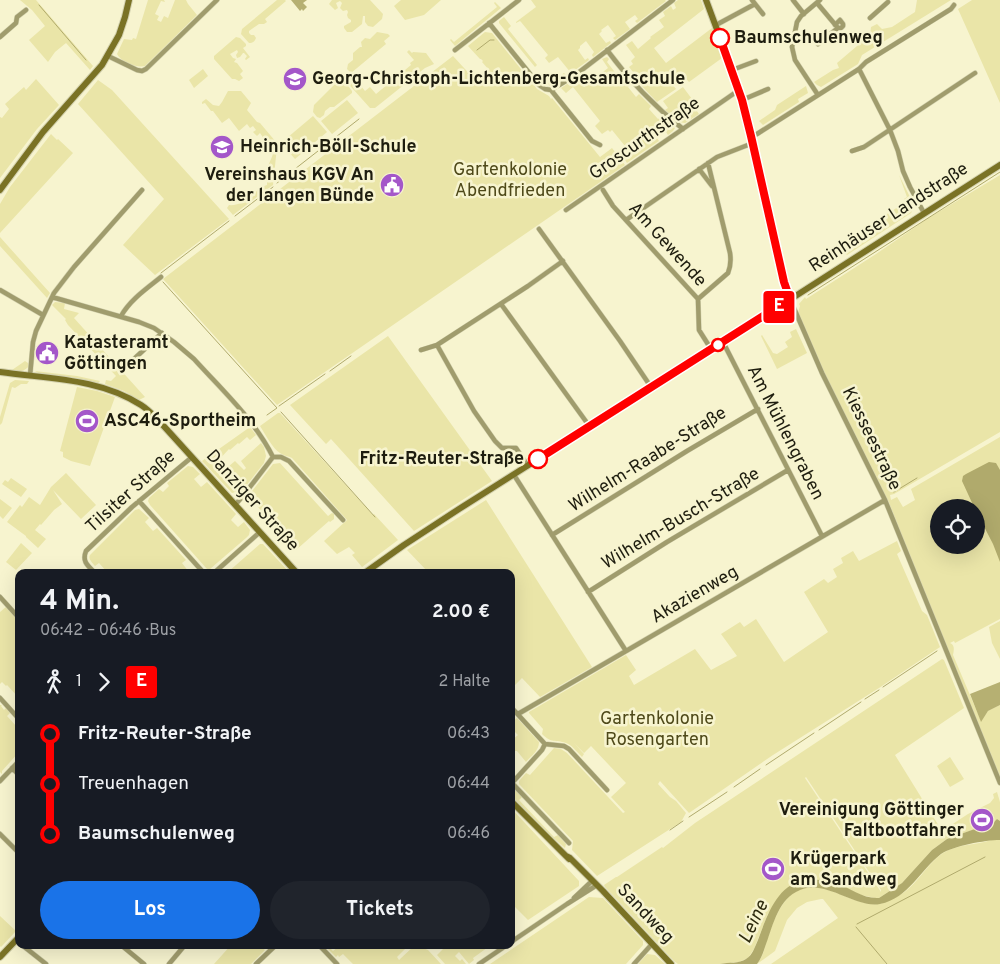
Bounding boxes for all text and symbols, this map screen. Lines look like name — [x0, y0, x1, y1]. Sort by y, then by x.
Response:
place label: Baumschulenweg — [734, 27, 883, 50]
marker: Baumschulenweg — [710, 28, 730, 48]
school or university icon: Georg-Christoph-Lichtenberg-Gesamtschule — [282, 66, 308, 92]
place label: Georg-Christoph-Lichtenberg-Gesamtschule — [312, 68, 685, 91]
street label: Groscurthstraße — [585, 92, 705, 186]
school or university icon: Heinrich-Böll-Schule — [209, 134, 235, 160]
place label: Heinrich-Böll-Schule — [240, 136, 416, 159]
street label: Reinhäuser Landstraße — [805, 158, 973, 278]
park label: Gartenkolonie Abendfrieden — [453, 159, 567, 203]
place label: Vereinshaus KGV An der langen Bünde — [204, 164, 374, 208]
public building icon: Vereinshaus KGV An der langen Bünde — [379, 172, 405, 198]
street label: Am Gewende — [623, 198, 711, 292]
line badge: E — [763, 291, 795, 323]
text: E — [773, 295, 785, 318]
place label: Katasteramt Göttingen — [64, 332, 169, 376]
unlabelled marker — [711, 338, 725, 352]
public building icon: Katasteramt Göttingen — [34, 340, 60, 366]
street label: Am Mühlengraben — [741, 362, 829, 504]
street label: Kiesseestraße — [836, 384, 906, 494]
street label: Wilhelm-Raabe-Straße — [565, 402, 731, 518]
sports icon: ASC46-Sportheim — [74, 408, 100, 434]
place label: ASC46-Sportheim — [104, 410, 256, 433]
street label: Danziger Straße — [200, 445, 304, 557]
street label: Tilsiter Straße — [81, 446, 181, 538]
place label: Fritz-Reuter-Straße — [360, 448, 524, 471]
marker: Fritz-Reuter-Straße — [528, 449, 548, 469]
street label: Wilhelm-Busch-Straße — [598, 463, 764, 575]
map controls — [930, 499, 985, 554]
button: locate — [930, 499, 985, 554]
street label: Akazienweg — [647, 561, 743, 629]
text: 4 Min. — [40, 584, 119, 620]
text: 2.00 € — [432, 600, 490, 624]
text: 06:42 – 06:46 · Bus — [40, 621, 176, 641]
icon: walk — [40, 668, 68, 696]
icon: forward — [90, 668, 118, 696]
text: E — [136, 670, 147, 693]
text: 1 — [76, 672, 82, 692]
text: 2 Halte — [439, 672, 490, 692]
park label: Gartenkolonie Rosengarten — [600, 708, 714, 752]
text: Fritz-Reuter-Straße — [78, 722, 252, 746]
text: 06:43 — [447, 724, 490, 744]
text: Treuenhagen — [78, 772, 189, 796]
text: 06:44 — [447, 774, 490, 794]
place label: Vereinigung Göttinger Faltbootfahrer — [779, 799, 964, 843]
sports icon: Vereinigung Göttinger Faltbootfahrer — [969, 807, 995, 833]
text: Baumschulenweg — [78, 822, 235, 846]
text: 06:46 — [447, 824, 490, 844]
place label: Krügerpark am Sandweg — [790, 848, 897, 892]
sports icon: Krügerpark am Sandweg — [760, 856, 786, 882]
street label: Sandweg — [611, 879, 679, 949]
button: Los — [40, 881, 260, 939]
button: Tickets — [270, 881, 490, 939]
water label: Leine — [734, 896, 774, 947]

